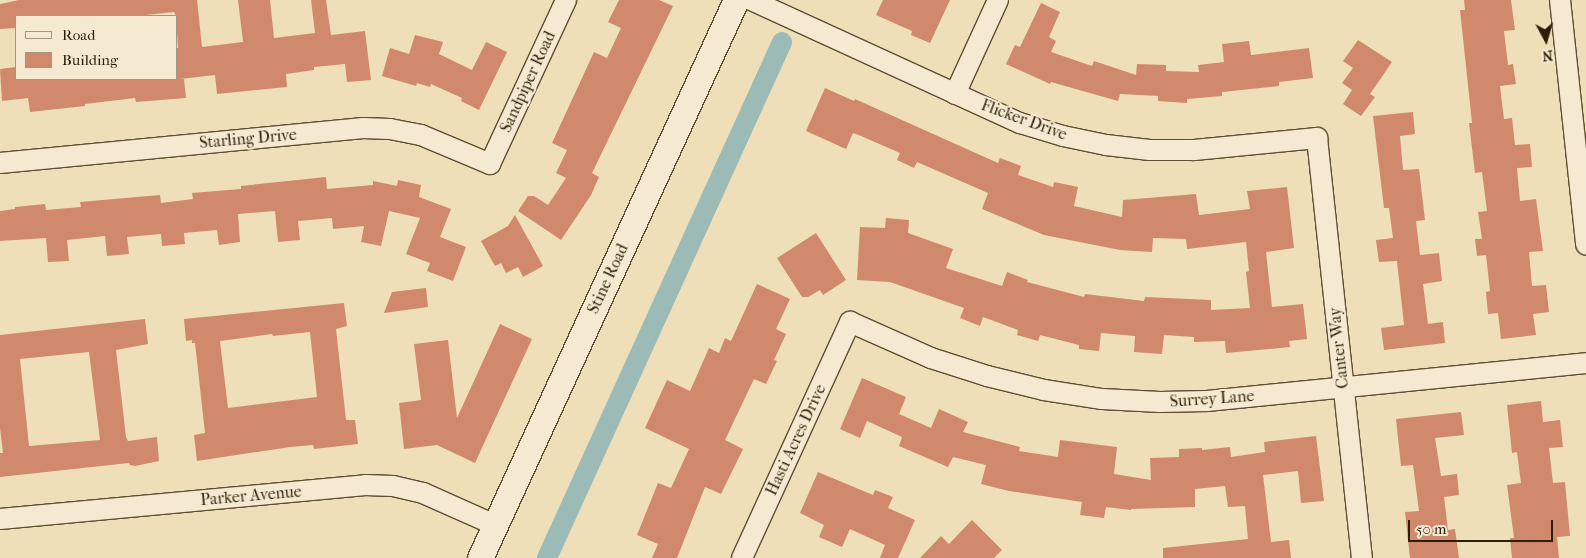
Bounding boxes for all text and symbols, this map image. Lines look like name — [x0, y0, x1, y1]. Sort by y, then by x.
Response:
legend — [15, 15, 178, 80]
north arrow — [1521, 15, 1571, 65]
text: Road — [62, 26, 95, 44]
street label: Sandpiper Road — [496, 28, 560, 136]
text: N — [1541, 46, 1554, 64]
text: Building — [62, 51, 118, 69]
street label: Flicker Drive — [978, 96, 1070, 144]
street label: Starling Drive — [199, 125, 297, 153]
street label: Stine Road — [583, 241, 633, 317]
street label: Canter Way — [1325, 306, 1353, 390]
street label: Hasti Acres Drive — [762, 381, 830, 499]
street label: Surrey Lane — [1169, 386, 1255, 412]
street label: Parker Avenue — [200, 482, 302, 510]
scale bar — [1411, 510, 1556, 542]
text: 50 m — [1416, 520, 1446, 538]

